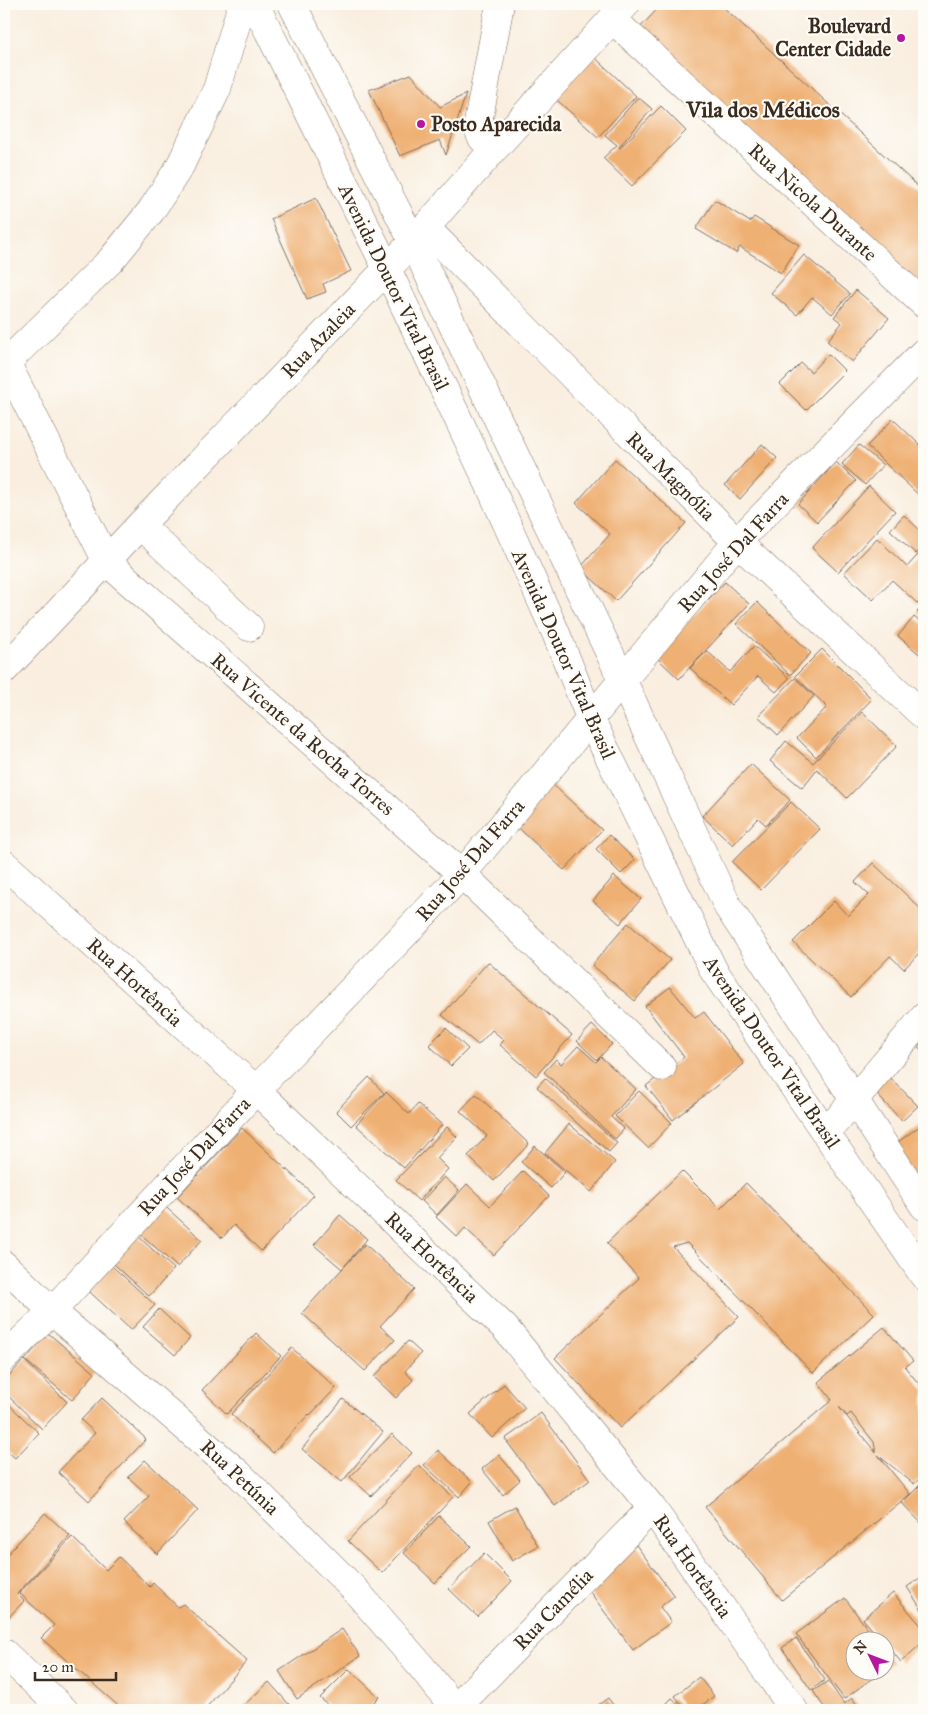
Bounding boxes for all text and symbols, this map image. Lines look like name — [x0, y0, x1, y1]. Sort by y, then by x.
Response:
place label: Boulevard Center Cidade — [775, 14, 892, 61]
marker: Boulevard Center Cidade — [895, 32, 907, 44]
district label: Vila dos Médicos — [685, 96, 840, 123]
place label: Posto Aparecida — [431, 112, 562, 137]
marker: Posto Aparecida — [415, 118, 427, 130]
street label: Rua Nicola Durante — [744, 138, 882, 266]
street label: Avenida Doutor Vital Brasil — [333, 179, 455, 395]
street label: Rua Azaleia — [276, 297, 360, 383]
street label: Rua Magnólia — [621, 426, 721, 527]
street label: Rua José Dal Farra — [673, 486, 794, 618]
street label: Avenida Doutor Vital Brasil — [506, 545, 621, 763]
street label: Rua Vicente da Rocha Torres — [206, 648, 400, 820]
street label: Rua José Dal Farra — [411, 794, 531, 926]
street label: Rua Hortência — [82, 933, 188, 1032]
street label: Avenida Doutor Vital Brasil — [698, 950, 846, 1153]
street label: Rua José Dal Farra — [133, 1091, 256, 1221]
street label: Rua Hortência — [380, 1206, 484, 1308]
street label: Rua Petúnia — [196, 1434, 285, 1520]
street label: Rua Hortência — [649, 1510, 738, 1623]
street label: Rua Camélia — [508, 1563, 598, 1655]
north arrow — [846, 1632, 896, 1682]
text: N — [850, 1637, 871, 1658]
scale bar — [35, 1649, 116, 1681]
text: 20 m — [42, 1658, 74, 1676]

